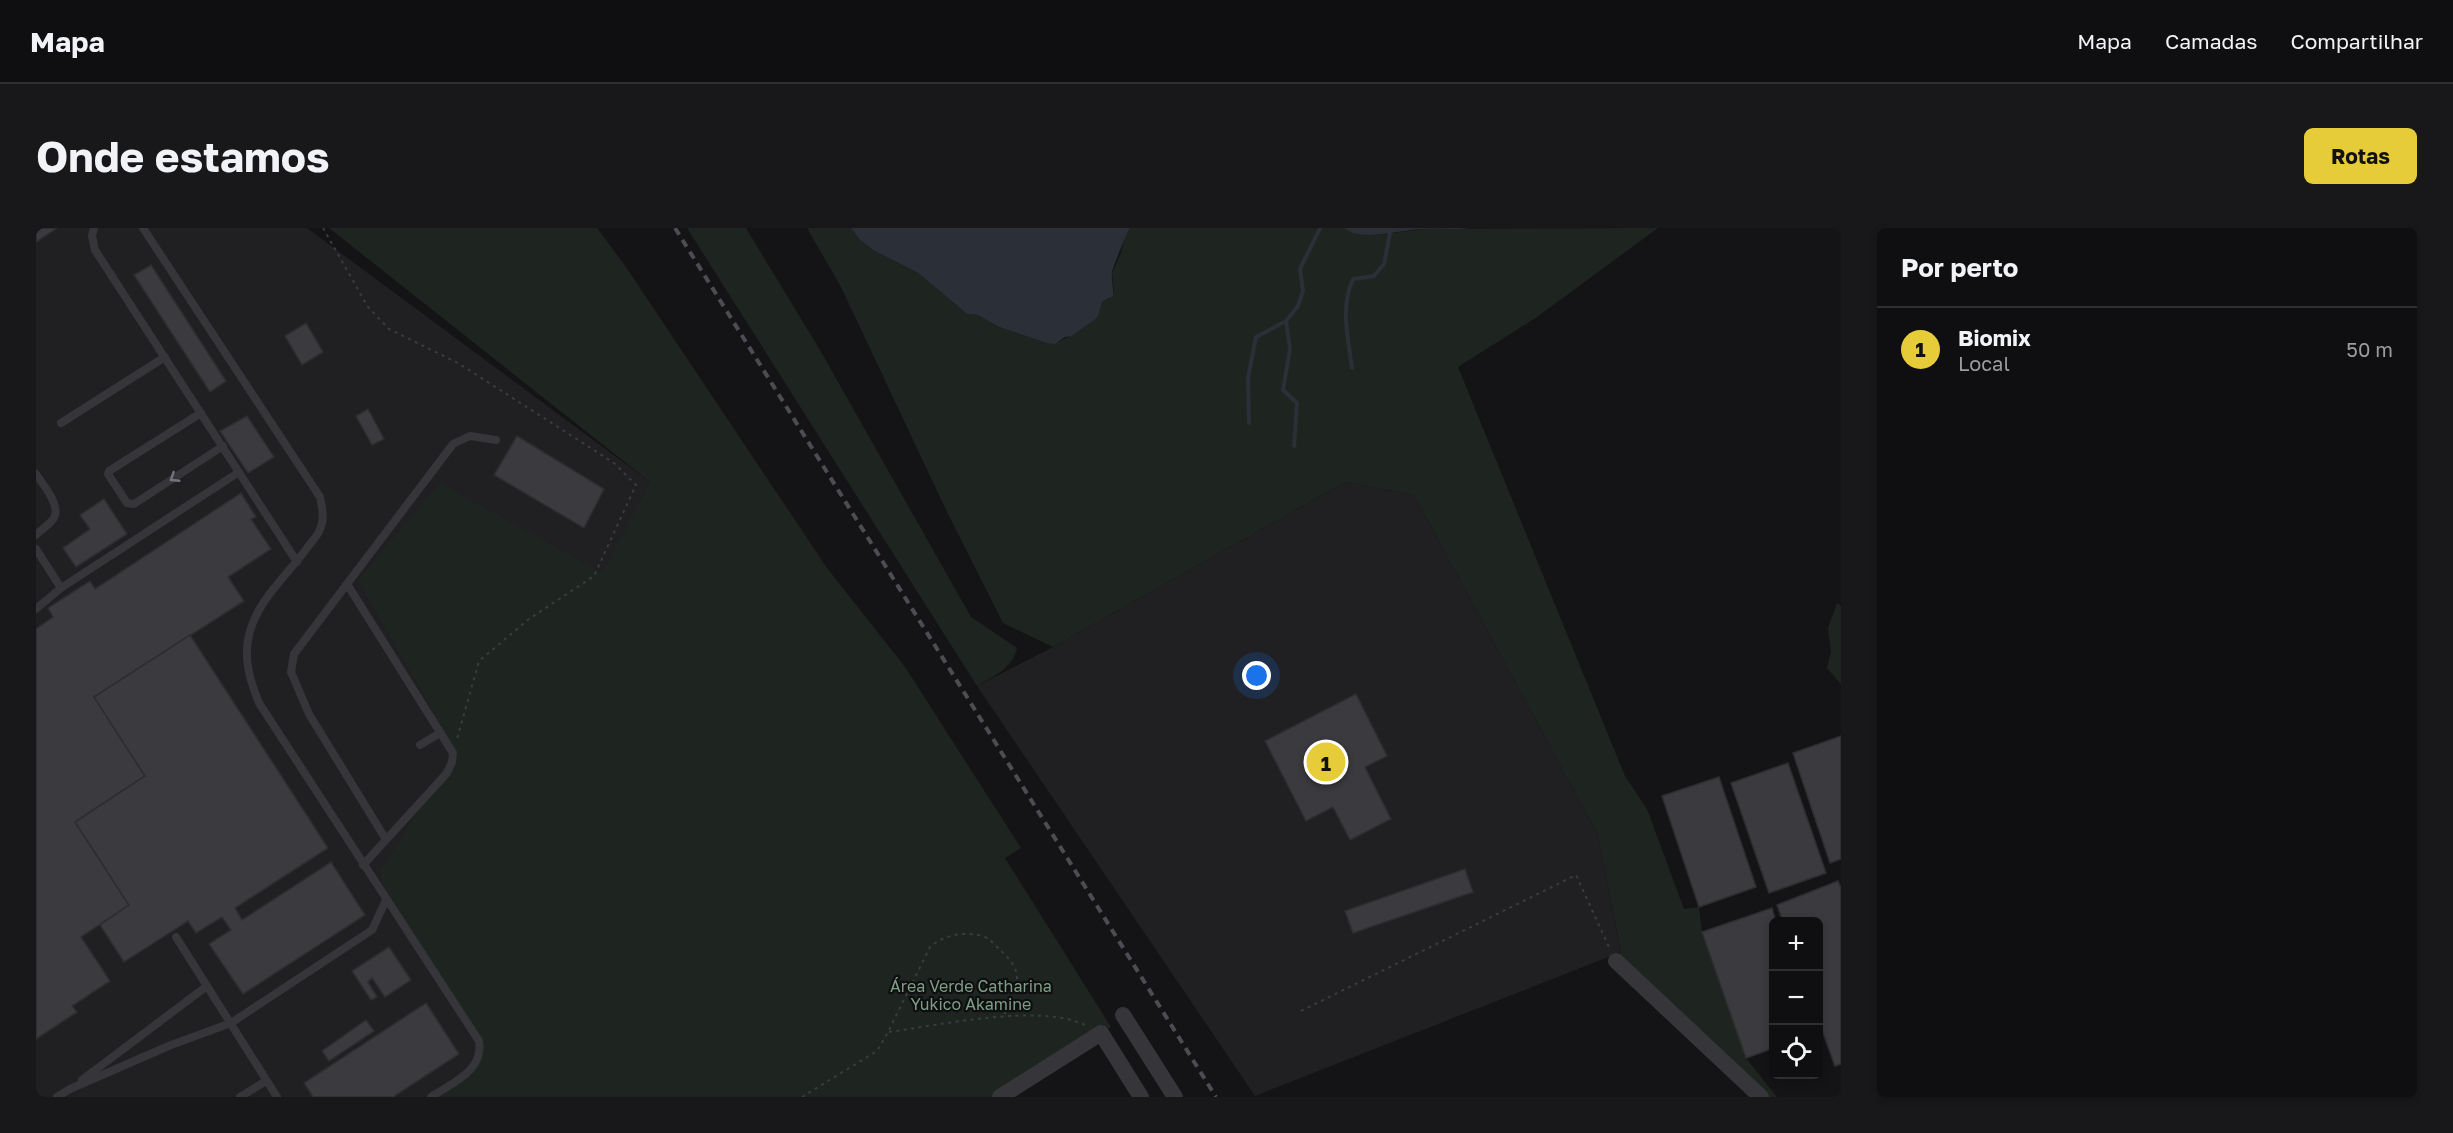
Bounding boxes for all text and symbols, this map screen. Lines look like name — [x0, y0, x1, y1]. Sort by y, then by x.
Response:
text: Mapa — [30, 25, 105, 58]
text: Mapa — [2077, 28, 2132, 54]
text: Camadas — [2165, 28, 2257, 54]
text: Compartilhar — [2290, 28, 2423, 54]
button: Rotas — [2304, 128, 2417, 184]
text: Onde estamos — [36, 131, 330, 181]
text: Por perto — [1901, 252, 2018, 283]
text: Biomix — [1958, 324, 2031, 351]
text: 1 — [1915, 337, 1926, 361]
text: 50 m — [2346, 337, 2393, 361]
text: Local — [1958, 351, 2010, 375]
one-way arrow — [170, 470, 180, 482]
your location — [1242, 661, 1271, 690]
pin: 1 — [1306, 740, 1346, 784]
map controls — [1769, 917, 1823, 1079]
button: + — [1769, 917, 1823, 971]
button: − — [1769, 971, 1823, 1025]
park label: Área Verde Catharina Yukico Akamine — [890, 976, 1052, 1014]
button: locate — [1769, 1025, 1823, 1079]

